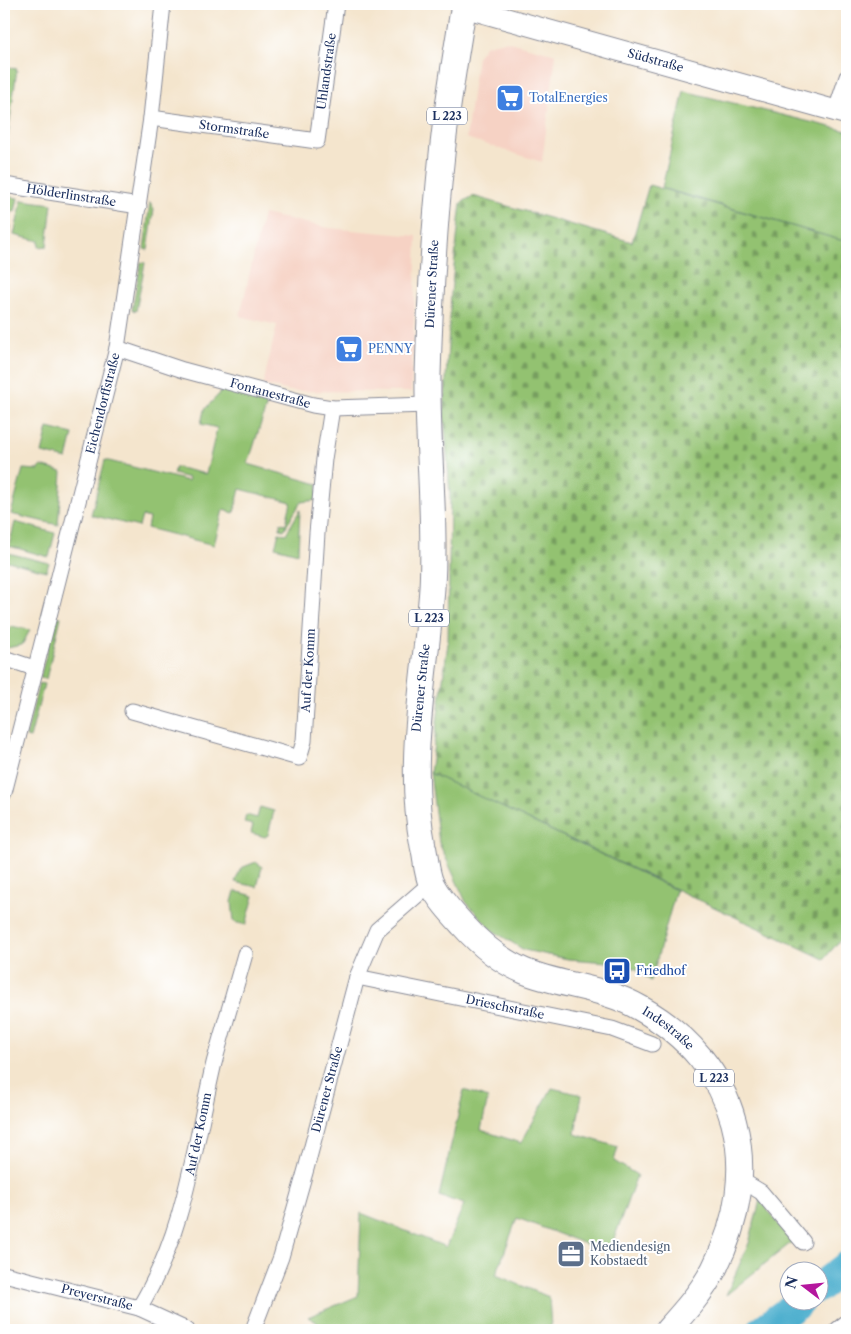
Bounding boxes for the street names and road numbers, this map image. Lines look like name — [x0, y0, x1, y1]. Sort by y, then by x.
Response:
street label: Uhlandstraße — [313, 32, 339, 111]
street label: Südstraße — [626, 45, 686, 75]
road number: L 223 — [427, 108, 467, 124]
street label: Stormstraße — [198, 117, 271, 141]
street label: Hölderlinstraße — [25, 181, 117, 209]
street label: Dürener Straße — [422, 239, 441, 329]
street label: Eichendorffstraße — [82, 351, 123, 455]
street label: Fontanestraße — [229, 375, 313, 411]
road number: L 223 — [409, 610, 449, 626]
street label: Auf der Komm — [298, 628, 318, 714]
street label: Dürener Straße — [408, 643, 433, 733]
street label: Drieschstraße — [464, 991, 546, 1022]
street label: Indestraße — [640, 1003, 698, 1053]
street label: Dürener Straße — [308, 1044, 345, 1134]
road number: L 223 — [694, 1070, 734, 1086]
street label: Auf der Komm — [182, 1091, 214, 1178]
street label: Preyerstraße — [60, 1281, 135, 1313]

